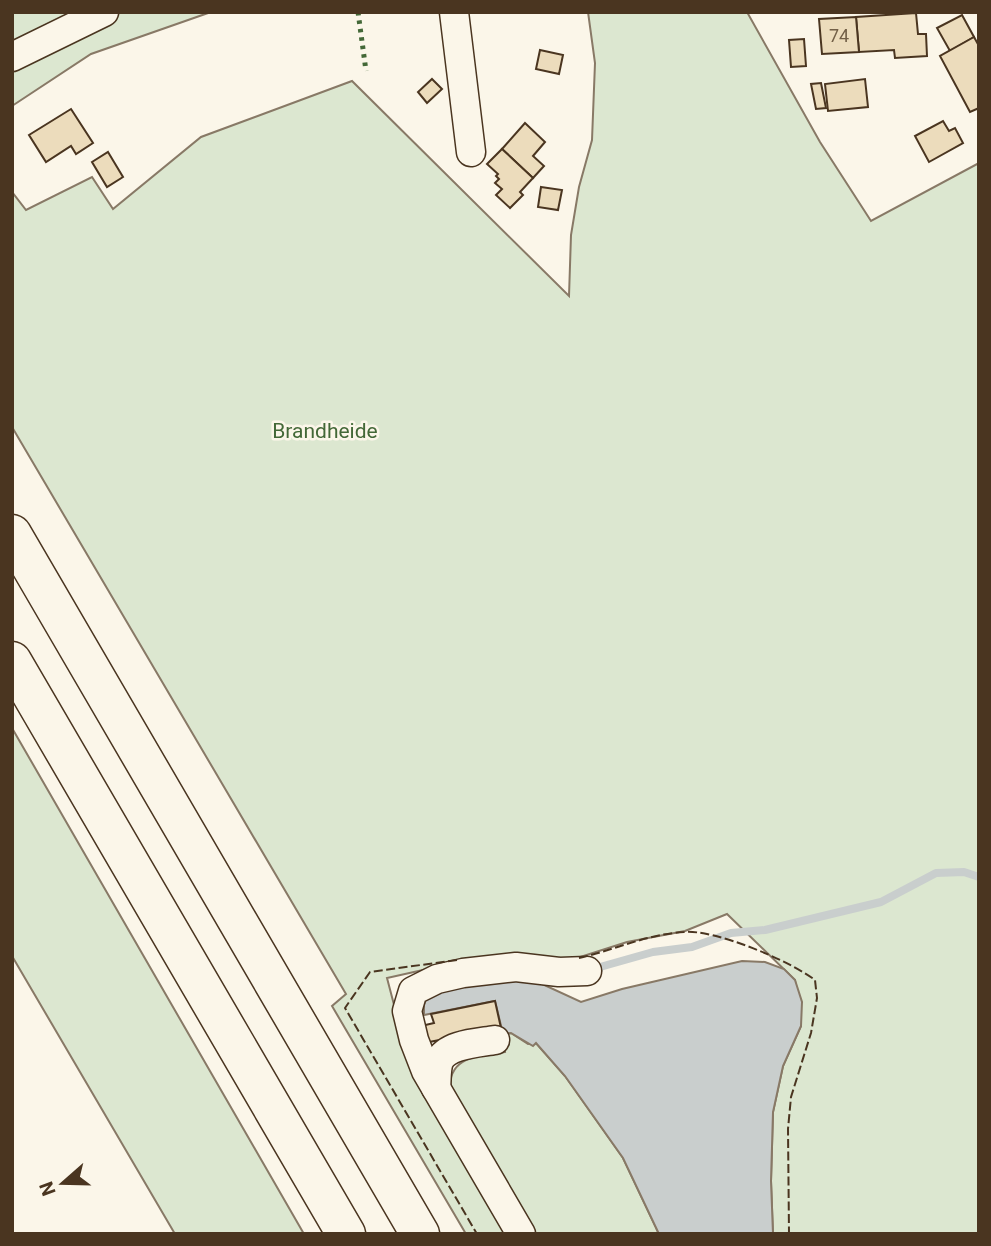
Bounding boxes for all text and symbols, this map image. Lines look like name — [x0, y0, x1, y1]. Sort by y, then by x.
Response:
house number: 74 — [829, 25, 849, 46]
park label: Brandheide — [272, 419, 378, 443]
north arrow — [28, 1148, 98, 1218]
text: N — [34, 1178, 61, 1199]

